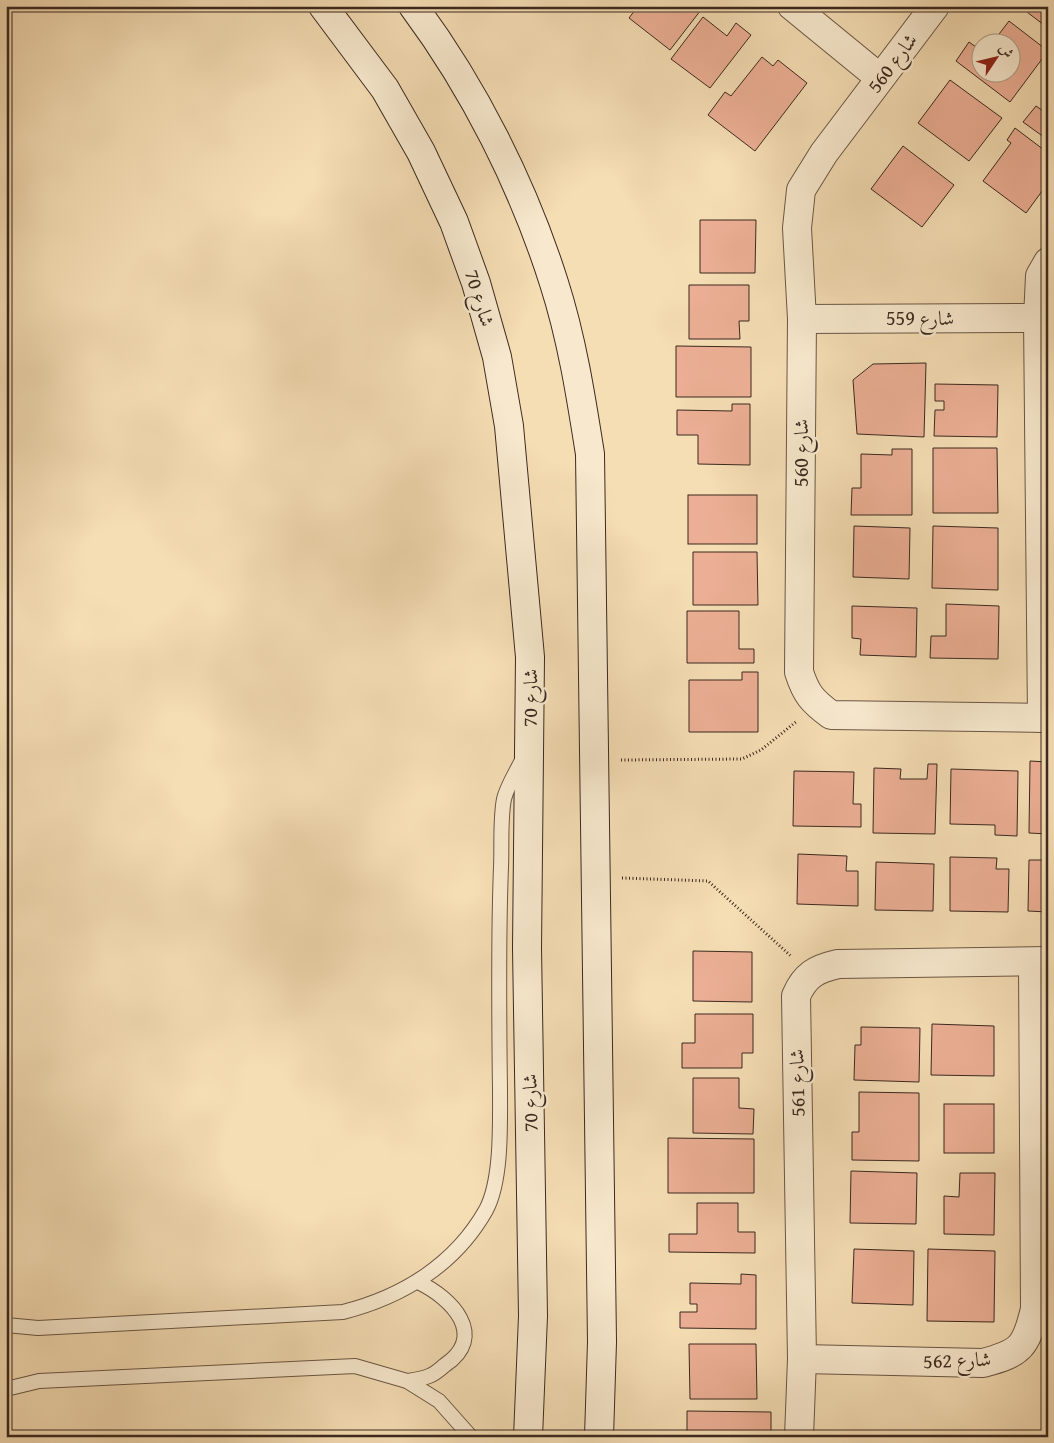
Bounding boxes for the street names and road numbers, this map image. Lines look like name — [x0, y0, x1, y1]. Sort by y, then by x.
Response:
street label: شارع 560 — [860, 27, 927, 101]
street label: شارع 70 — [454, 266, 503, 331]
street label: شارع 559 — [886, 303, 954, 336]
street label: شارع 560 — [786, 419, 819, 487]
street label: شارع 70 — [514, 669, 549, 728]
street label: شارع 561 — [781, 1049, 816, 1117]
street label: شارع 70 — [514, 1073, 549, 1132]
street label: شارع 562 — [922, 1344, 992, 1379]

